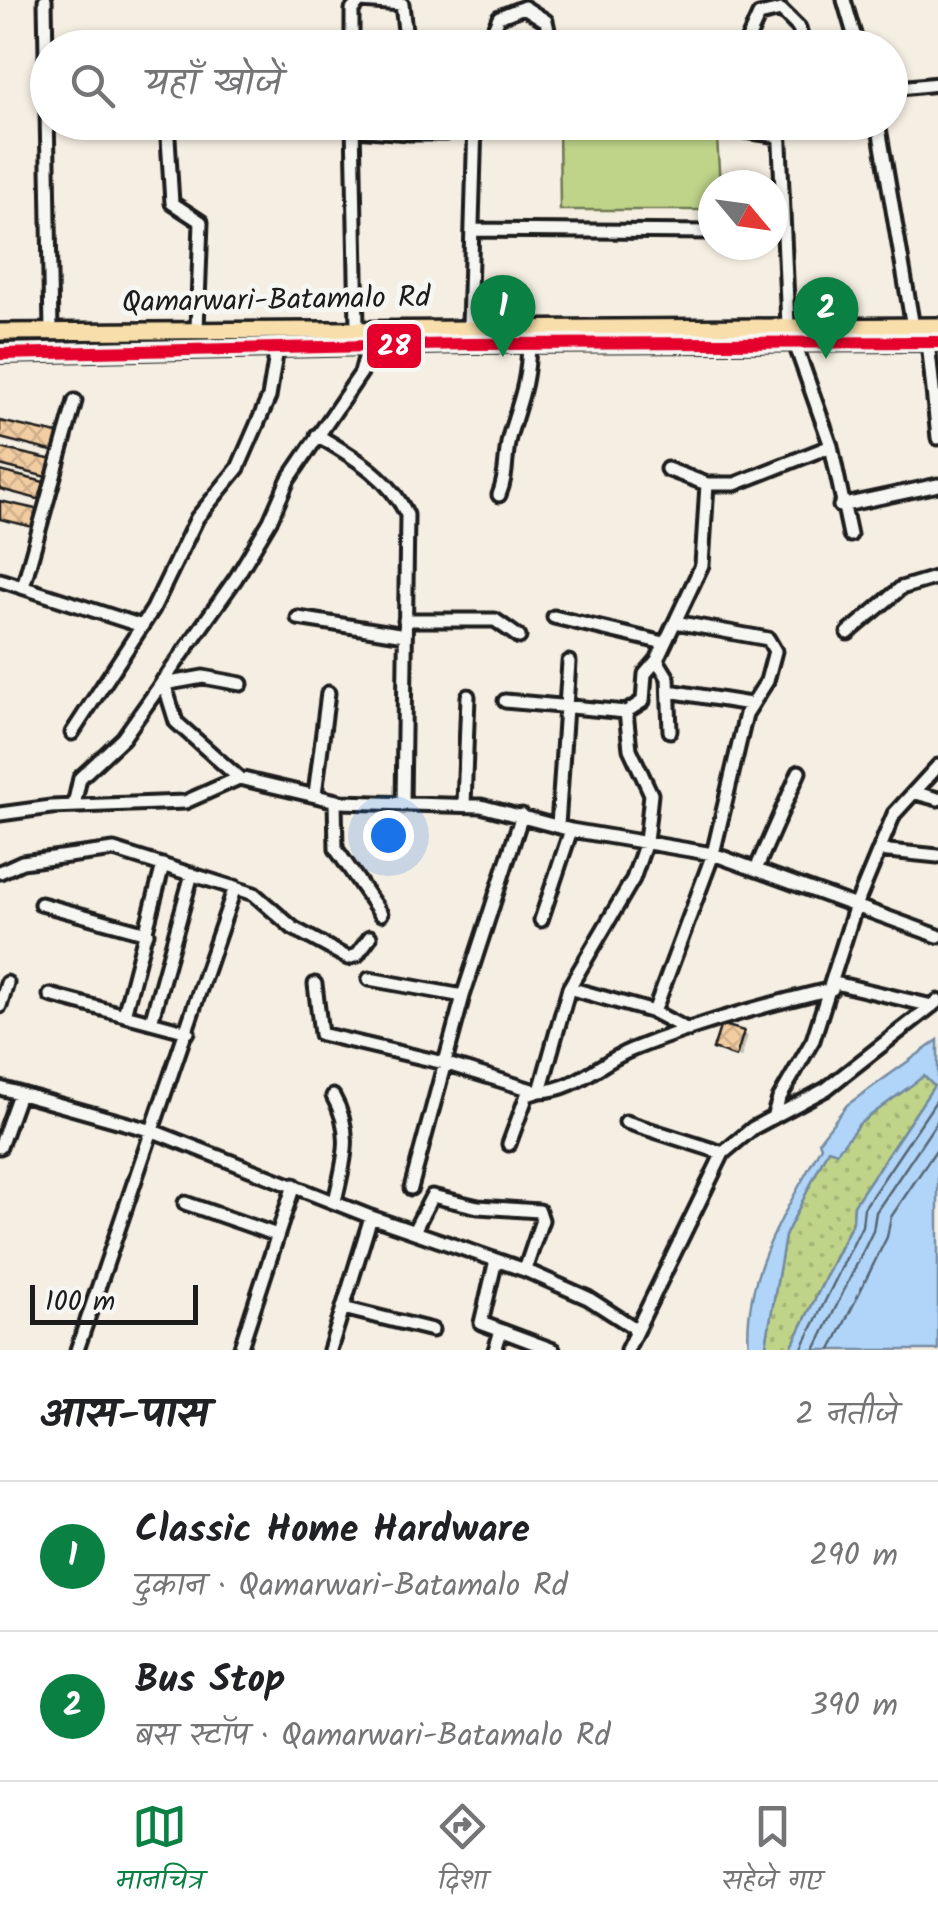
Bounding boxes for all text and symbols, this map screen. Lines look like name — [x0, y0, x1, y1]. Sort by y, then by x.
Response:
search box — [30, 30, 908, 140]
text: यहाँ खोजें — [145, 55, 282, 115]
icon: search — [65, 58, 120, 113]
north arrow — [698, 170, 788, 260]
street label: Qamarwari-Batamalo Rd — [121, 274, 432, 328]
pin: 1 — [470, 274, 536, 357]
pin: 2 — [794, 276, 858, 359]
line badge: 28 — [365, 322, 423, 370]
text: 28 — [378, 325, 411, 370]
your location — [363, 810, 414, 861]
scale bar — [30, 1280, 198, 1324]
text: 100 m — [45, 1280, 115, 1325]
text: आस-पास — [40, 1382, 209, 1449]
text: 2 नतीजे — [795, 1390, 898, 1441]
text: Classic Home Hardware — [135, 1501, 530, 1561]
text: 1 — [68, 1531, 77, 1582]
text: 290 m — [809, 1531, 898, 1582]
text: दुकान · Qamarwari-Batamalo Rd — [135, 1561, 568, 1612]
text: Bus Stop — [135, 1651, 285, 1711]
text: 2 — [63, 1681, 82, 1732]
text: 390 m — [810, 1681, 898, 1732]
text: बस स्टॉप · Qamarwari-Batamalo Rd — [135, 1711, 610, 1762]
tab: मानचित्र — [116, 1799, 203, 1904]
tab: दिशा — [435, 1799, 490, 1904]
tab: सहेजे गए — [722, 1799, 822, 1904]

